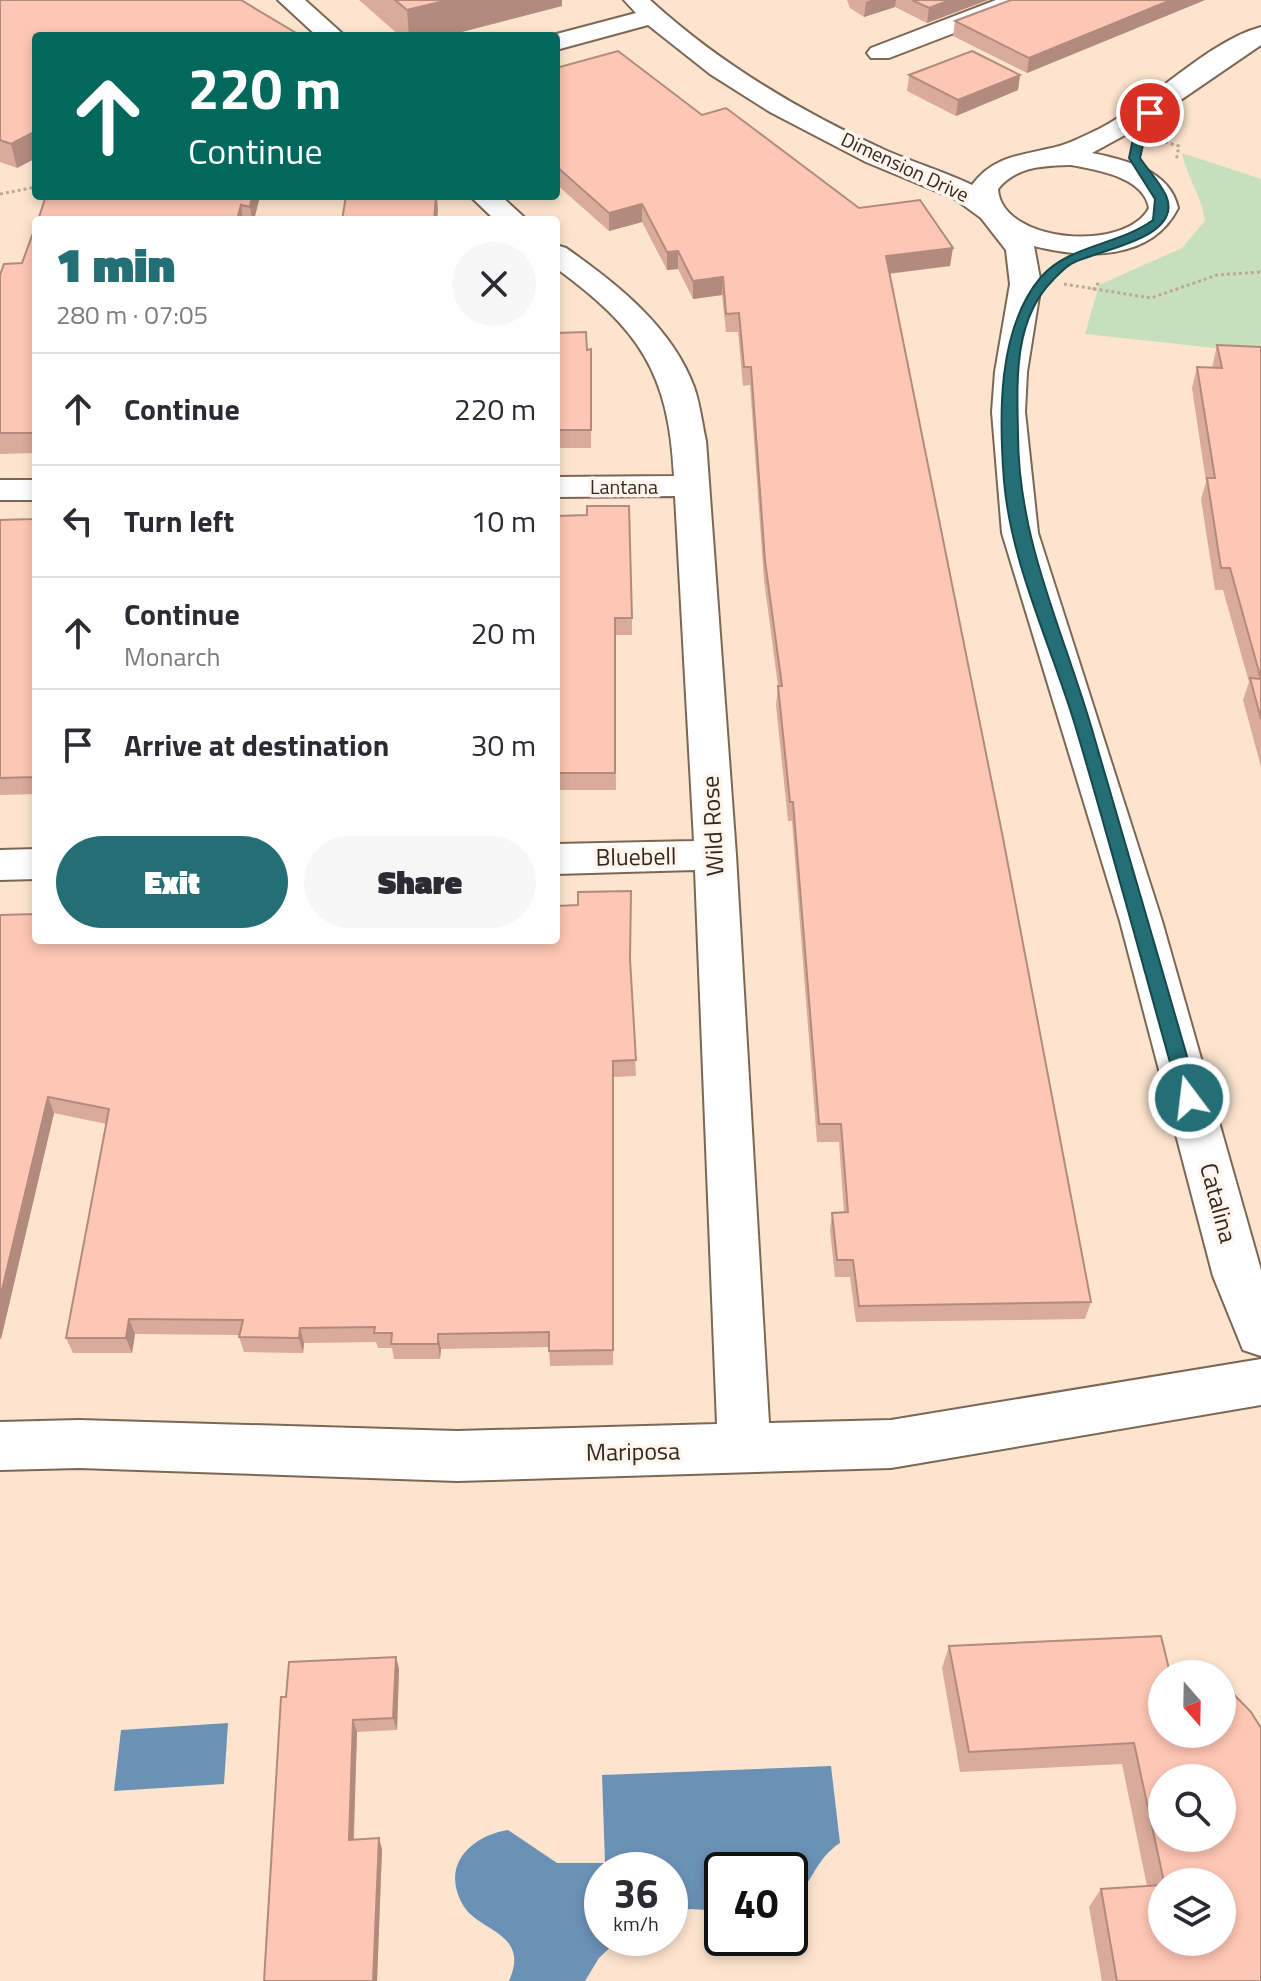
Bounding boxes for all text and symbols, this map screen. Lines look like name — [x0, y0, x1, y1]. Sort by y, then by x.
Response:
text: 220 m — [188, 46, 341, 131]
icon: ahead — [56, 64, 160, 168]
pin — [1116, 79, 1184, 147]
icon: arrive — [1128, 91, 1172, 135]
text: Continue — [188, 123, 323, 178]
street label: Dimension Drive — [836, 123, 974, 210]
text: 1 min — [56, 228, 175, 301]
button: close — [452, 242, 536, 326]
text: 280 m · 07:05 — [56, 295, 208, 334]
text: Continue — [124, 386, 240, 432]
text: 220 m — [454, 386, 536, 432]
icon: ahead — [56, 387, 100, 431]
street label: Lantana — [590, 471, 658, 502]
text: Turn left — [124, 498, 234, 544]
text: 10 m — [471, 498, 536, 544]
icon: left — [56, 499, 100, 543]
text: Continue — [124, 591, 240, 637]
text: 20 m — [471, 610, 536, 656]
icon: ahead — [56, 611, 100, 655]
text: Monarch — [124, 637, 220, 676]
text: Arrive at destination — [124, 722, 389, 768]
text: 30 m — [471, 722, 536, 768]
icon: arrive — [56, 723, 100, 767]
street label: Wild Rose — [691, 775, 733, 877]
button: Exit — [56, 836, 288, 928]
button: Share — [304, 836, 536, 928]
street label: Bluebell — [595, 837, 677, 875]
position arrow — [1147, 1056, 1231, 1140]
street label: Catalina — [1191, 1159, 1247, 1247]
street label: Mariposa — [586, 1432, 680, 1470]
north arrow — [1148, 1660, 1236, 1748]
map controls — [1148, 1660, 1236, 1956]
button: search — [1148, 1764, 1236, 1852]
speed limit sign: 40 — [704, 1852, 808, 1956]
text: 36 — [614, 1863, 658, 1924]
button: layers — [1148, 1868, 1236, 1956]
text: km/h — [613, 1908, 659, 1939]

